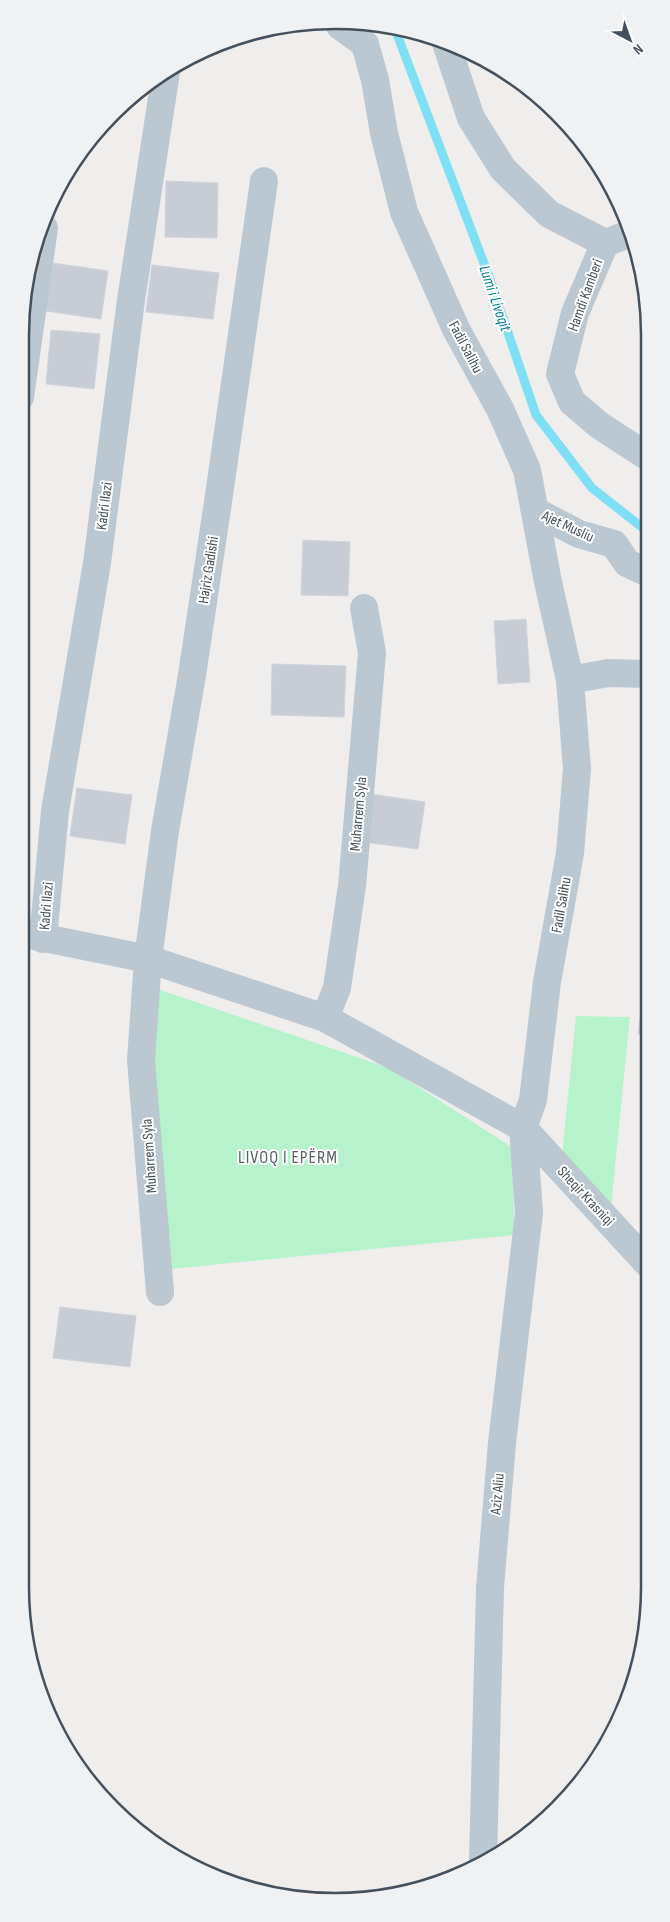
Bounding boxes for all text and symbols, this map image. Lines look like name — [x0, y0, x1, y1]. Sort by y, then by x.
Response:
north arrow — [605, 15, 655, 65]
text: N — [630, 41, 647, 58]
street label: Hamdi Kamberi — [564, 256, 607, 334]
water label: Lumi i Livoqit — [474, 263, 515, 335]
street label: Fadil Salihu — [444, 318, 487, 377]
street label: Kadri Ilazi — [92, 481, 117, 531]
street label: Ajet Musliu — [538, 506, 597, 547]
street label: Hajriz Gadishi — [194, 535, 223, 605]
street label: Muharrem Syla — [346, 776, 371, 852]
street label: Fadil Salihu — [547, 876, 576, 934]
street label: Kadri Ilazi — [35, 881, 58, 931]
street label: Muharrem Syla — [137, 1118, 162, 1194]
district label: LIVOQ I EPËRM — [238, 1147, 338, 1168]
street label: Sheqir Krasniqi — [553, 1163, 618, 1230]
street label: Aziz Aliu — [486, 1473, 509, 1516]

